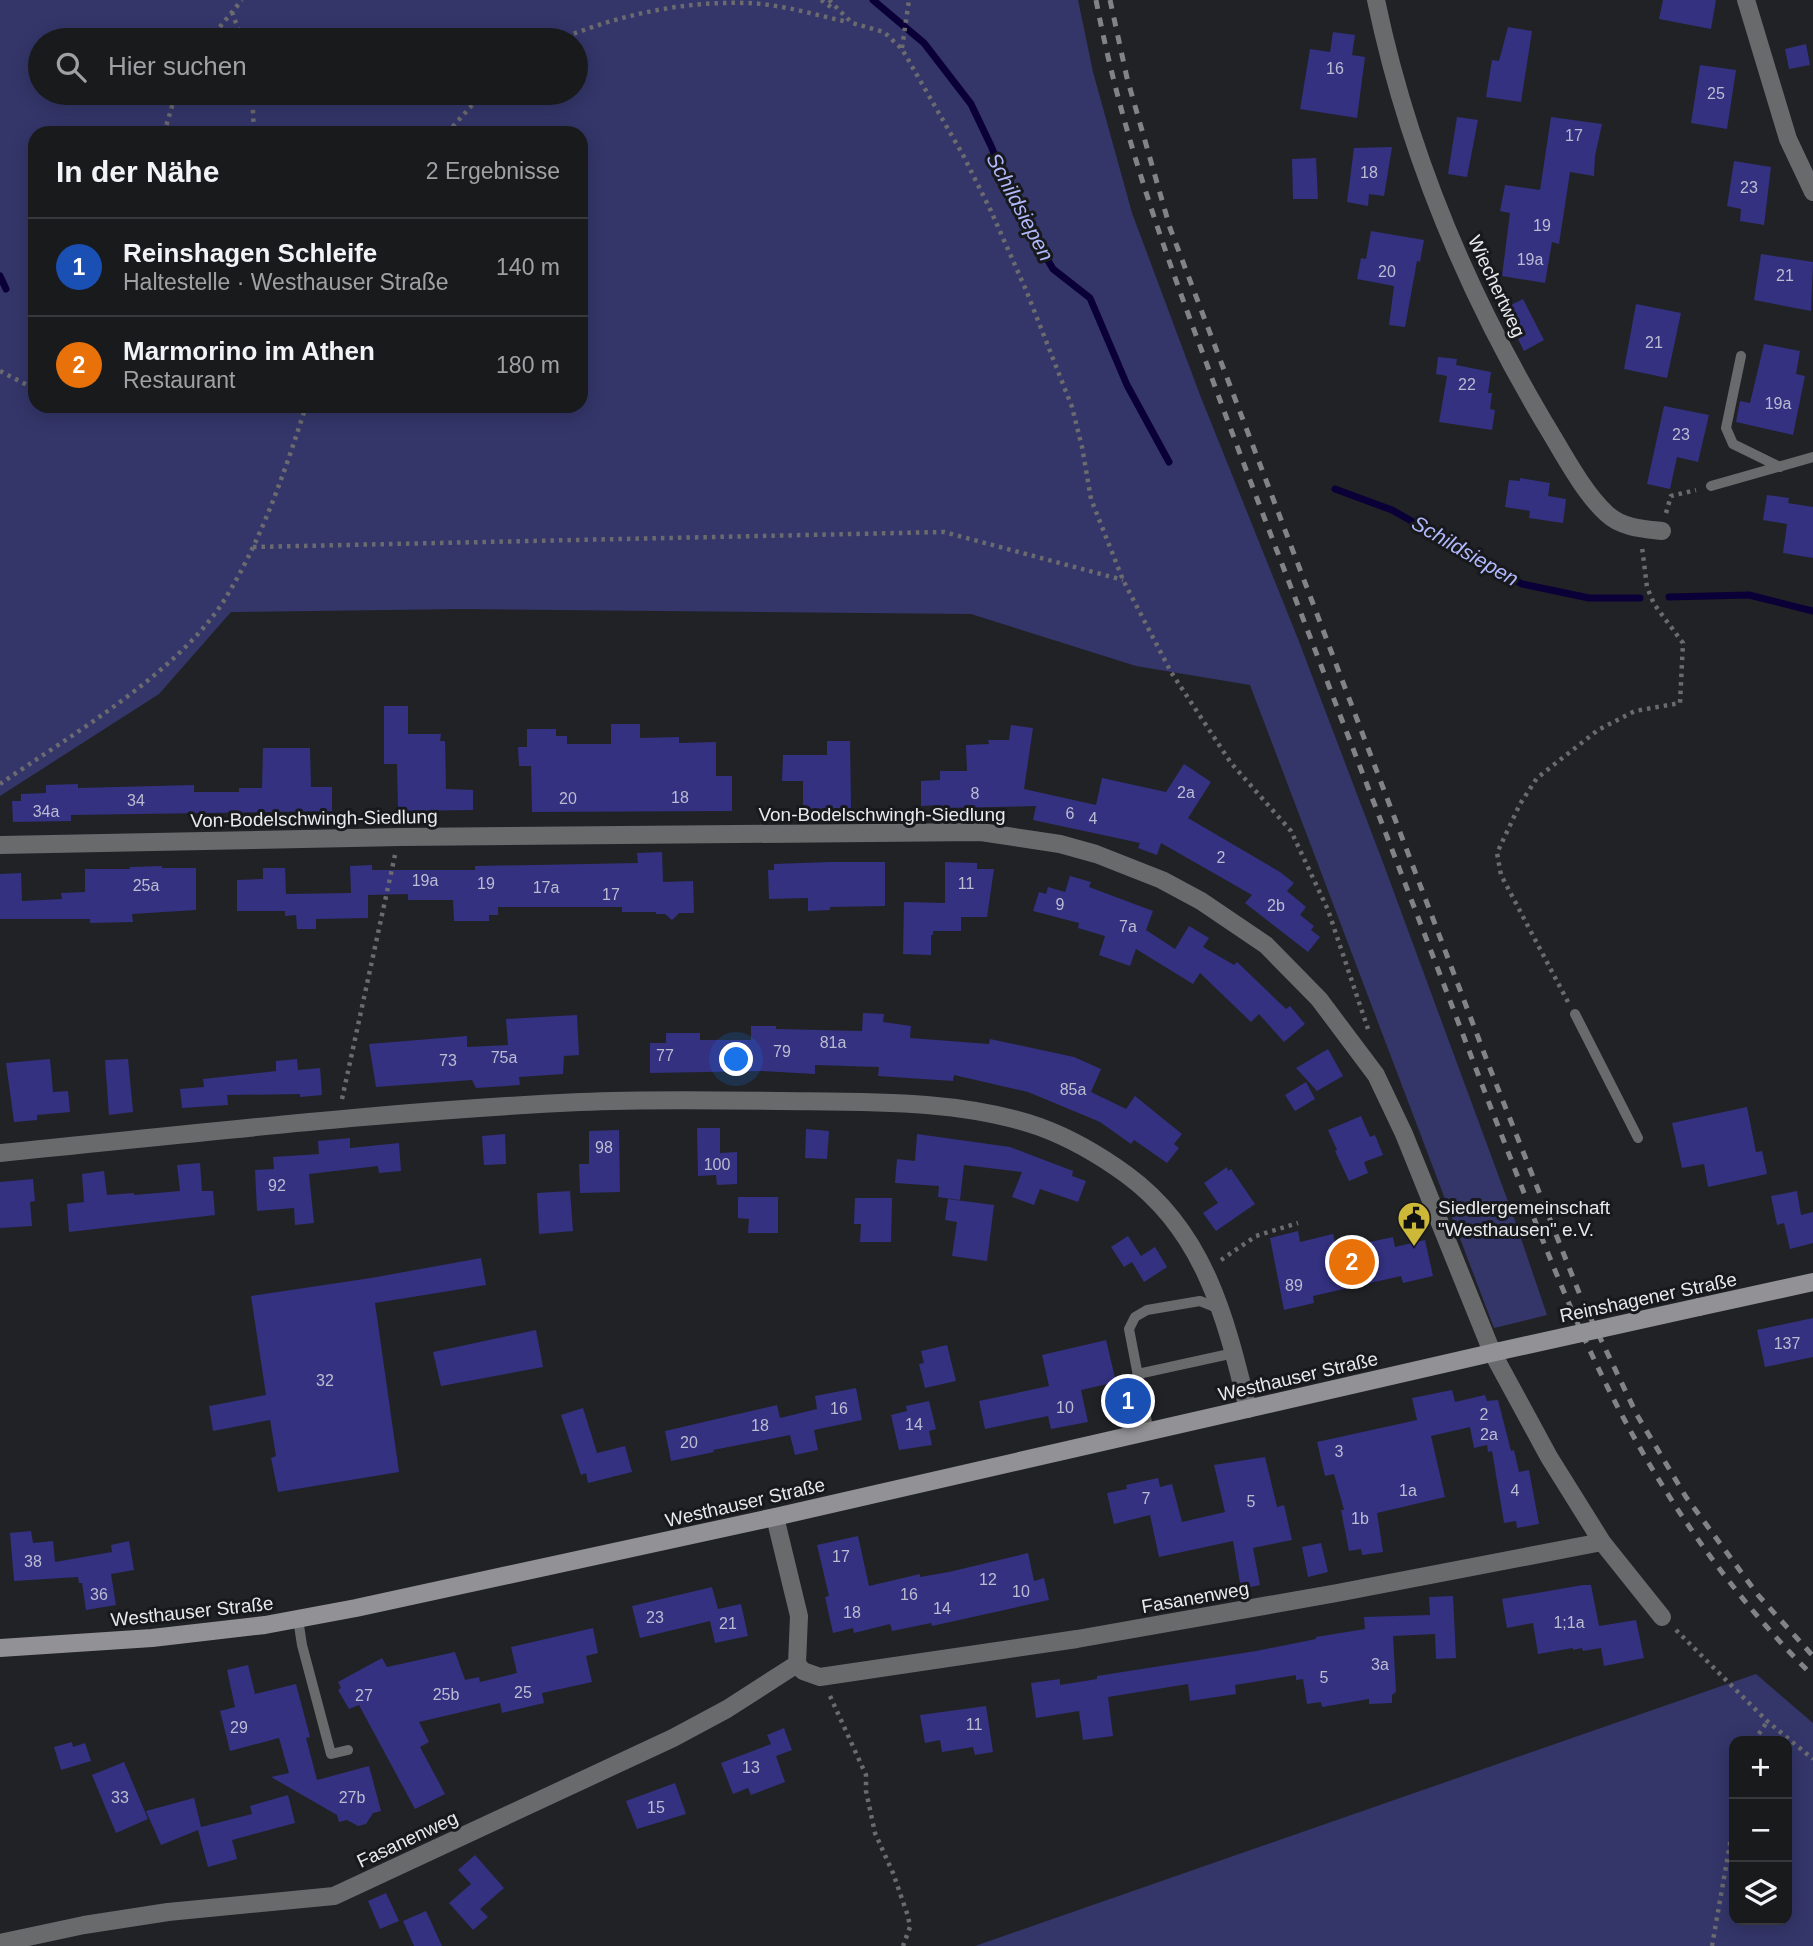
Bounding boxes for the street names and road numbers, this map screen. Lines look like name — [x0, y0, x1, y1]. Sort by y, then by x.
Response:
street label: Wiechertweg — [1464, 232, 1529, 340]
street label: Von-Bodelschwingh-Siedlung — [758, 804, 1006, 825]
street label: Von-Bodelschwingh-Siedlung — [190, 806, 438, 831]
street label: Reinshagener Straße — [1558, 1268, 1739, 1327]
street label: Westhauser Straße — [1216, 1348, 1380, 1405]
street label: Westhauser Straße — [663, 1474, 827, 1531]
street label: Fasanenweg — [1140, 1578, 1250, 1617]
street label: Westhauser Straße — [110, 1593, 274, 1630]
street label: Fasanenweg — [353, 1807, 461, 1872]

